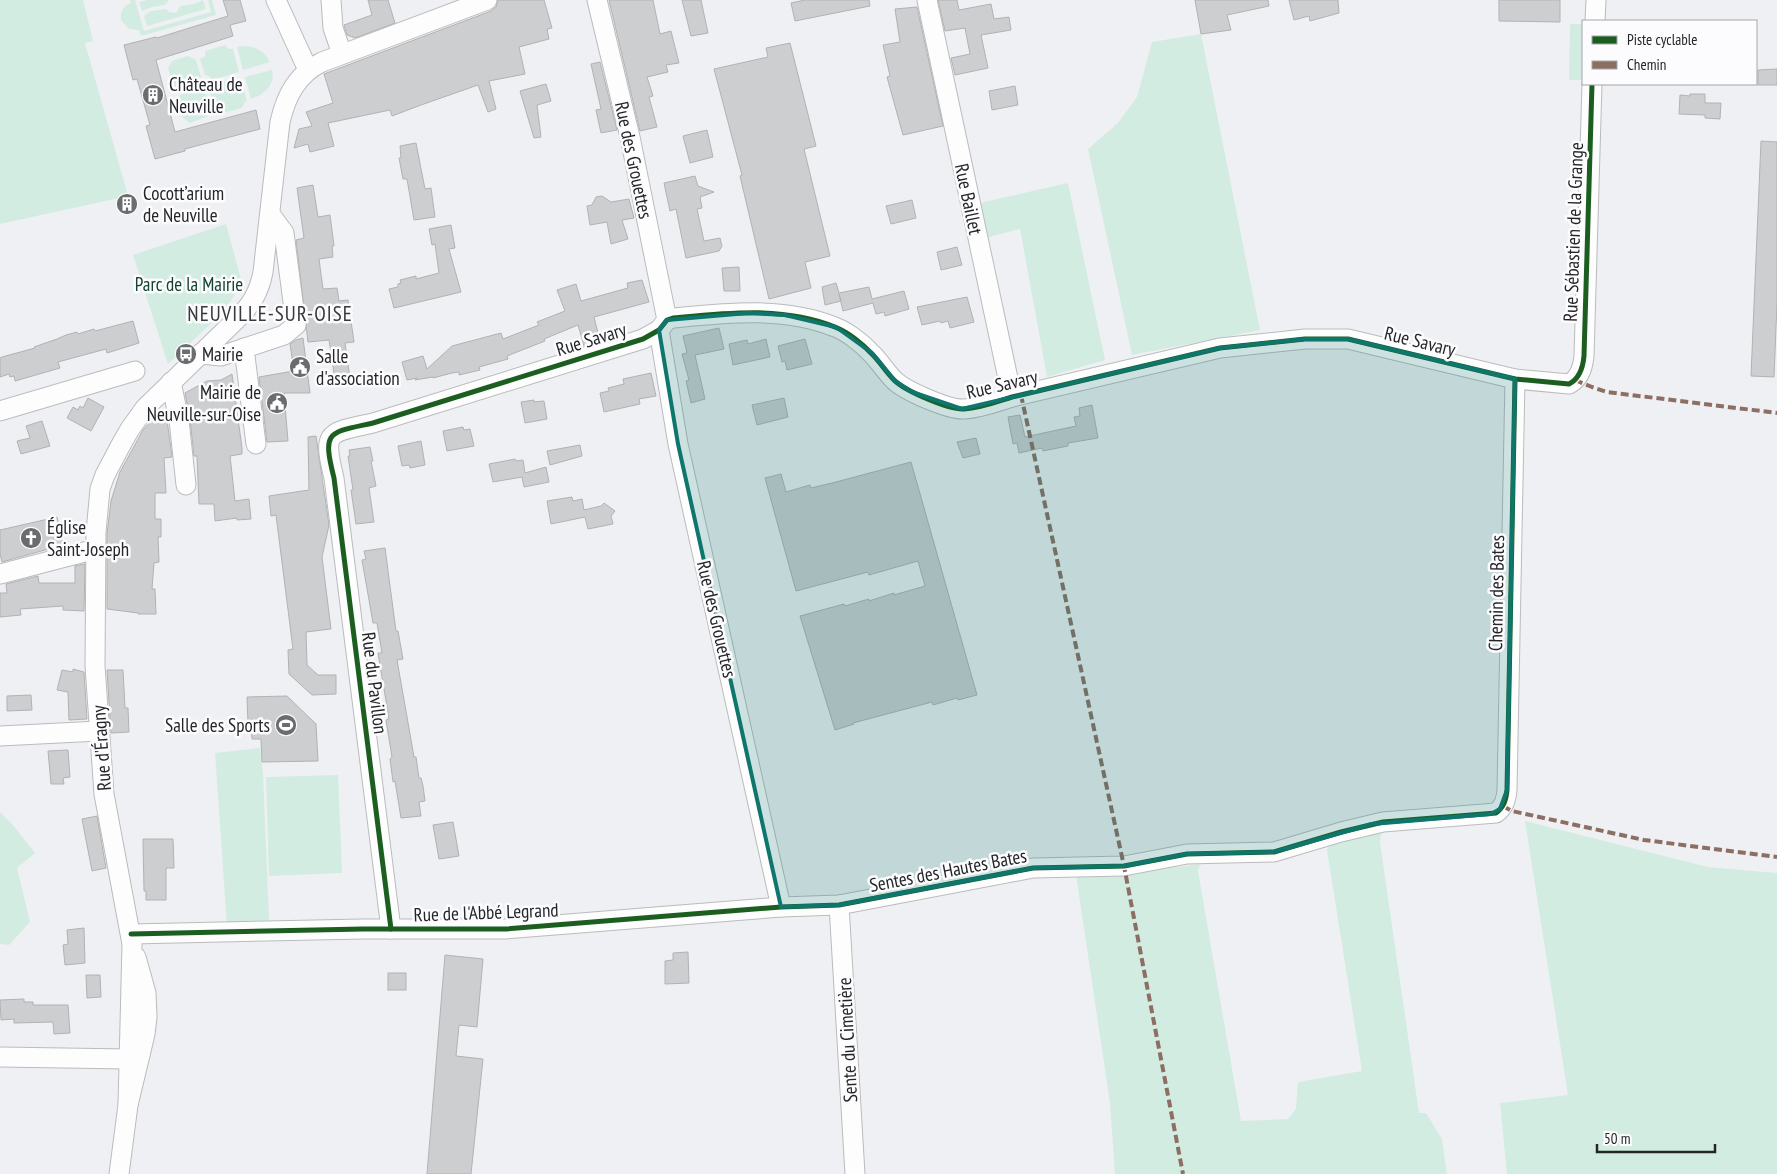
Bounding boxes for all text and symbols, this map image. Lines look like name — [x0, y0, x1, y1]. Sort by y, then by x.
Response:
legend — [1582, 20, 1757, 85]
text: Piste cyclable — [1627, 30, 1697, 49]
text: Chemin — [1627, 55, 1666, 74]
place label: Château de Neuville — [169, 72, 243, 118]
building icon: Château de Neuville — [141, 83, 165, 107]
street label: Rue des Grouettes — [610, 99, 658, 221]
street label: Rue Sébastien de la Grange — [1558, 142, 1588, 322]
street label: Rue Baillet — [950, 161, 988, 237]
place label: Cocott’arium de Neuville — [143, 181, 224, 227]
building icon: Cocott’arium de Neuville — [115, 192, 139, 216]
park label: Parc de la Mairie — [135, 272, 243, 296]
district label: NEUVILLE-SUR-OISE — [187, 300, 353, 327]
street label: Rue Savary — [553, 317, 630, 361]
street label: Rue Savary — [1382, 321, 1459, 362]
bus stop icon: Mairie — [174, 342, 198, 366]
place label: Mairie — [202, 342, 243, 366]
place label: Salle d'association — [316, 344, 400, 390]
public building icon: Salle d'association — [288, 355, 312, 379]
street label: Rue Savary — [964, 364, 1041, 404]
place label: Mairie de Neuville-sur-Oise — [147, 380, 261, 426]
public building icon: Mairie de Neuville-sur-Oise — [265, 391, 289, 415]
place label: Église Saint-Joseph — [47, 515, 129, 561]
church icon: Église Saint-Joseph — [19, 526, 43, 550]
street label: Chemin des Bates — [1483, 535, 1509, 651]
street label: Rue des Grouettes — [692, 558, 742, 680]
street label: Rue du Pavillon — [357, 631, 393, 735]
street label: Rue d'Éragny — [86, 704, 116, 792]
place label: Salle des Sports — [165, 713, 270, 737]
sports icon: Salle des Sports — [274, 713, 298, 737]
street label: Sentes des Hautes Bates — [867, 843, 1029, 897]
street label: Rue de l'Abbé Legrand — [413, 897, 559, 927]
street label: Sente du Cimetière — [832, 977, 862, 1103]
scale bar — [1597, 1122, 1714, 1154]
text: 50 m — [1604, 1129, 1630, 1148]

